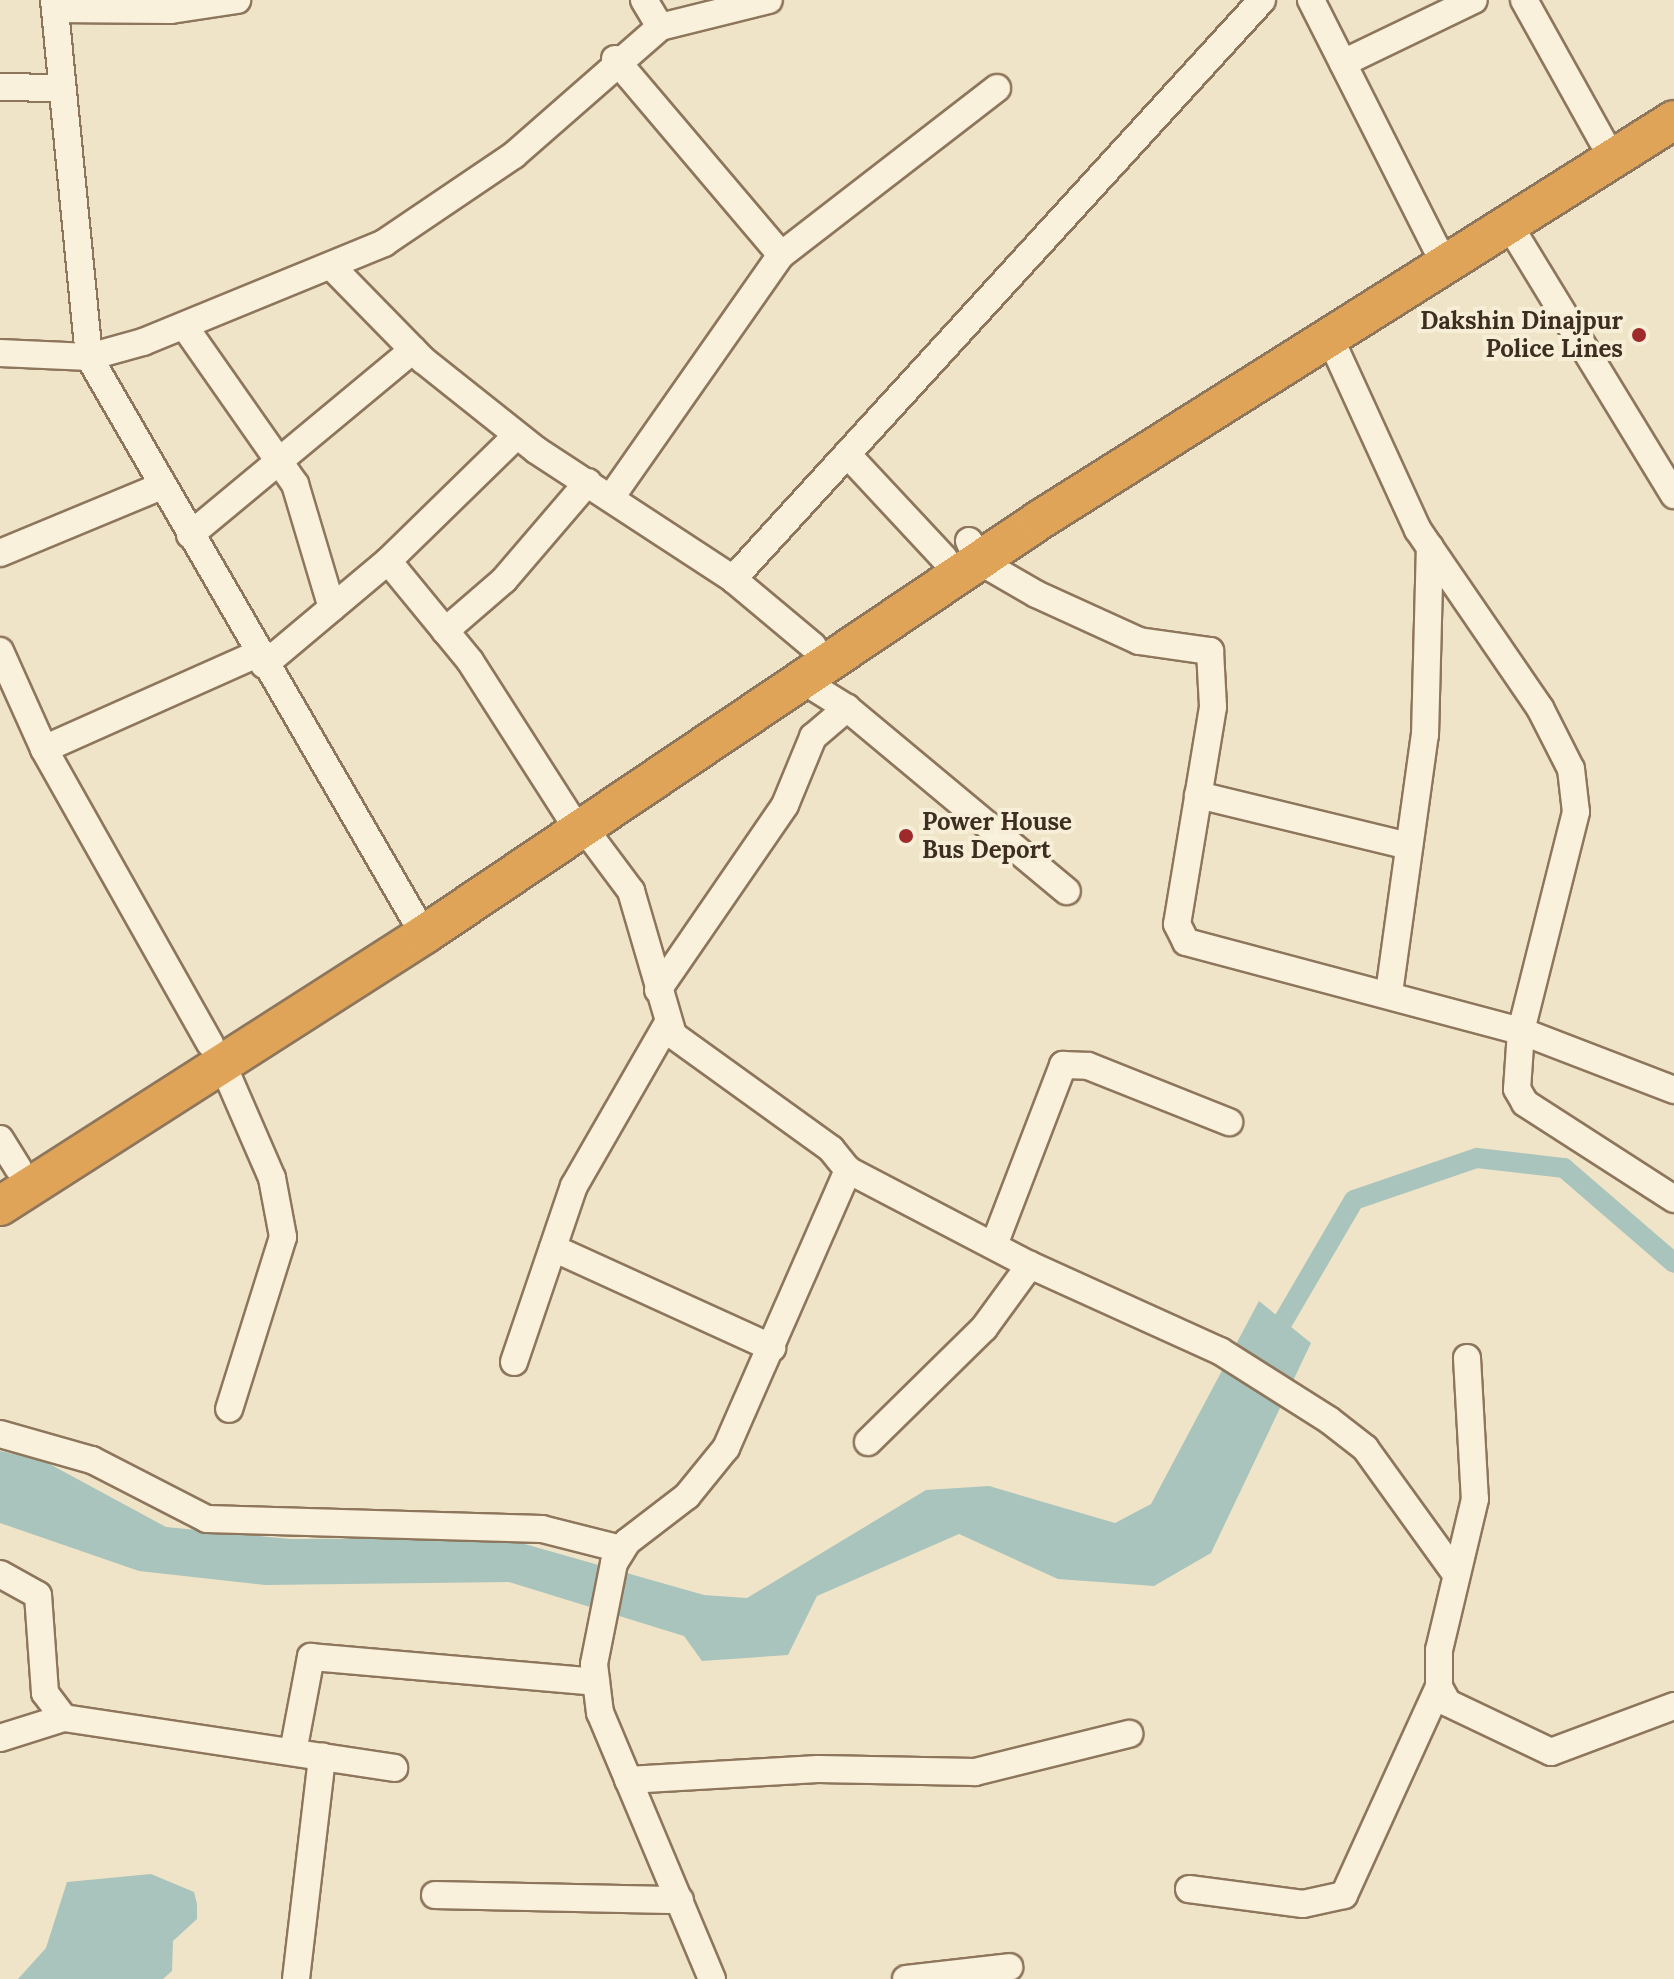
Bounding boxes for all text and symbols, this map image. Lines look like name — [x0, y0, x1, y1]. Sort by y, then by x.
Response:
place label: Dakshin Dinajpur Police Lines — [1420, 307, 1623, 363]
marker: Dakshin Dinajpur Police Lines — [1630, 326, 1648, 344]
place label: Power House Bus Deport — [922, 808, 1072, 864]
marker: Power House Bus Deport — [897, 827, 915, 845]

